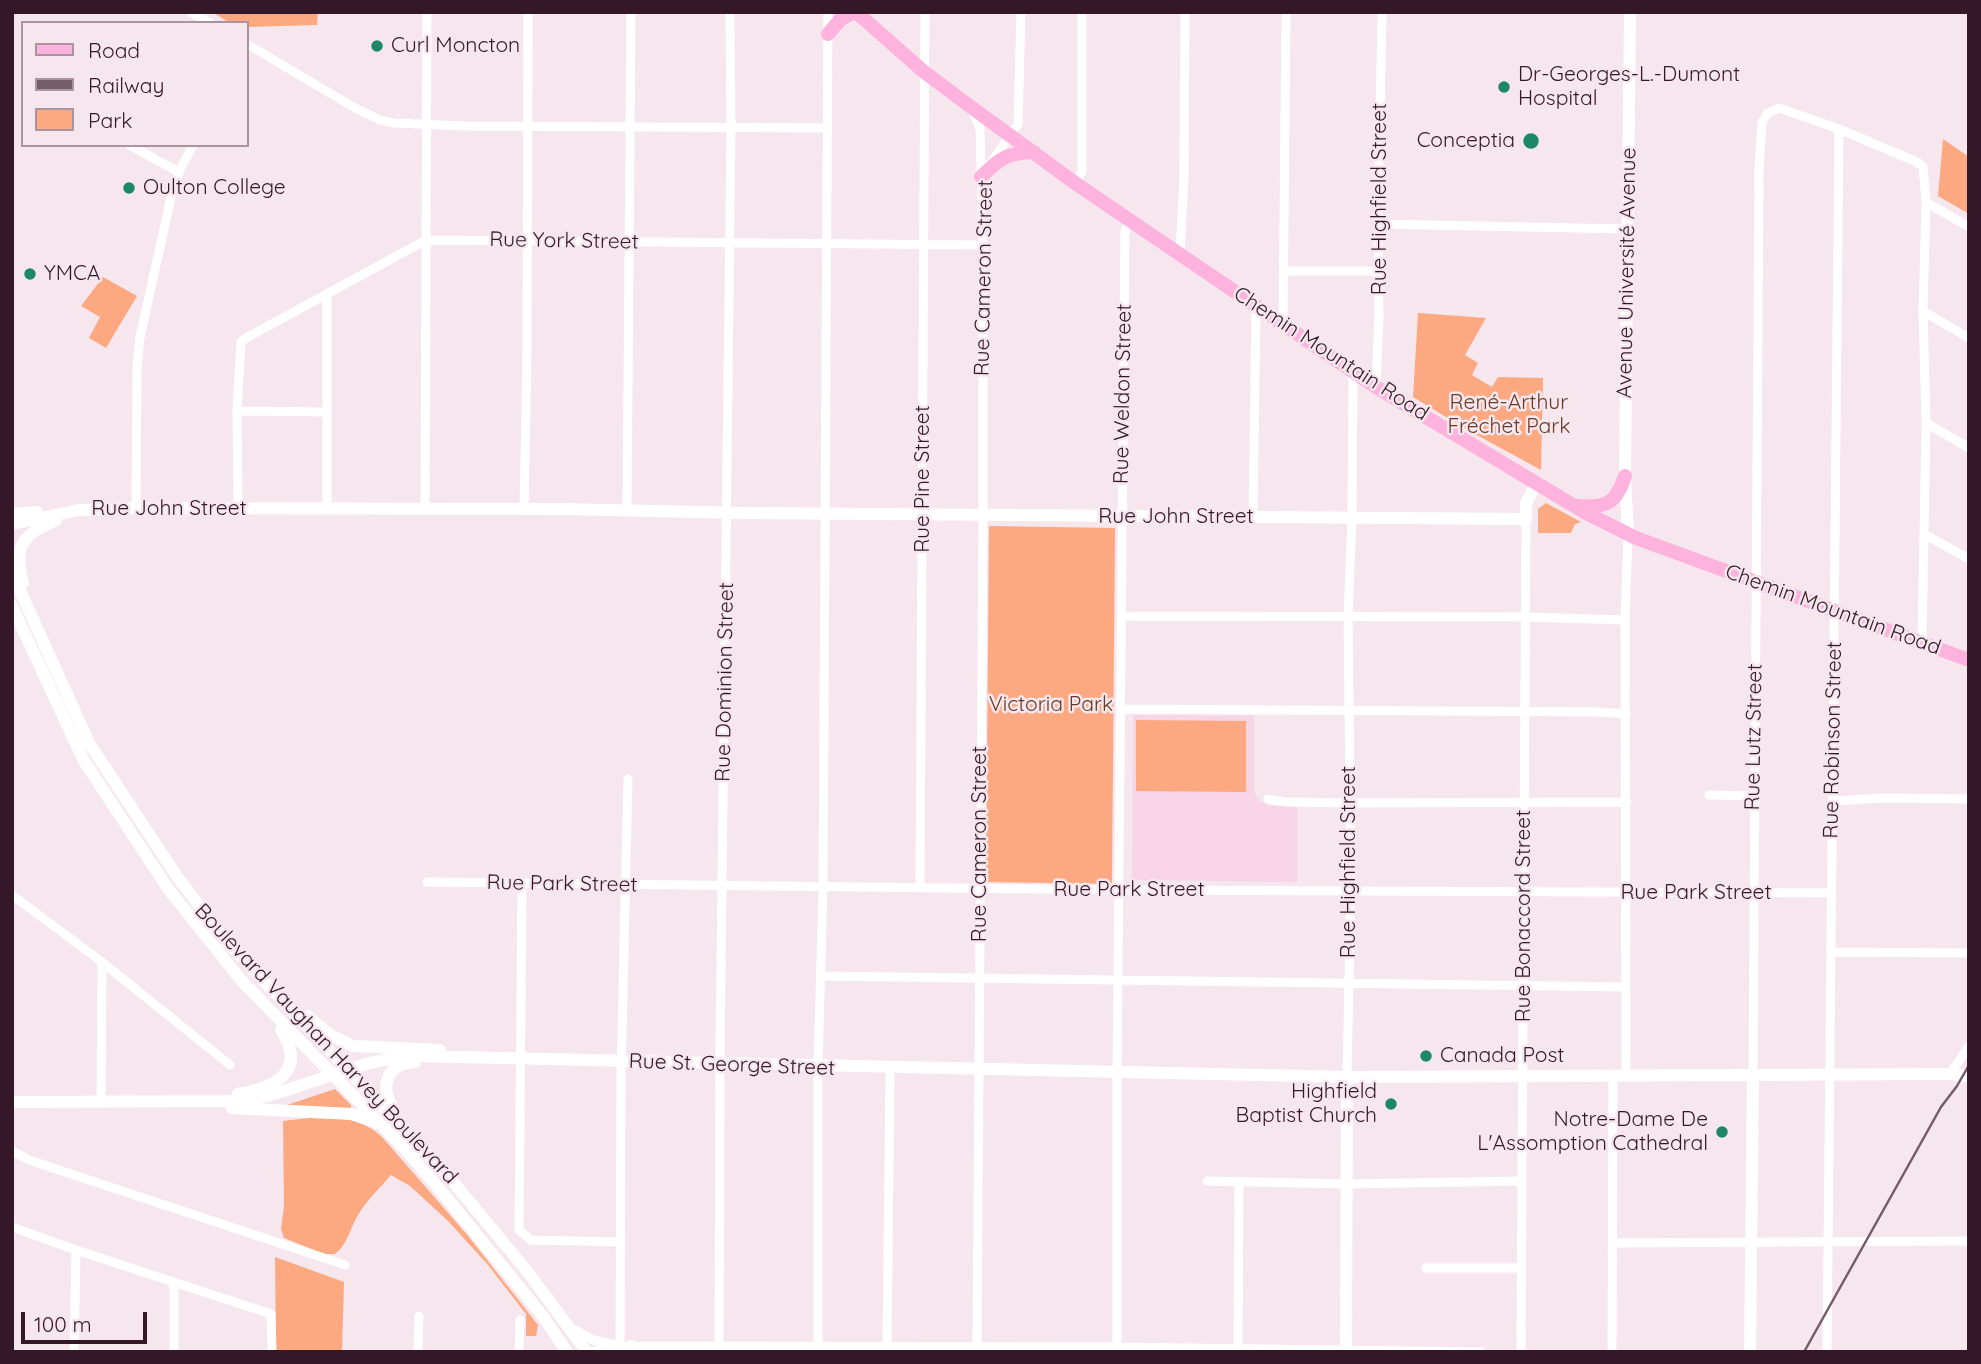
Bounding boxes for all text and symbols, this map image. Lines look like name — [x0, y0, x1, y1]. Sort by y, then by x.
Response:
legend — [21, 21, 248, 147]
place label: Curl Moncton — [391, 33, 520, 59]
text: Road — [88, 37, 140, 63]
marker: Curl Moncton — [369, 38, 385, 54]
place label: Dr-Georges-L.-Dumont Hospital — [1518, 62, 1740, 112]
text: Railway — [88, 72, 164, 98]
marker: Dr-Georges-L.-Dumont Hospital — [1496, 79, 1512, 95]
street label: Rue Highfield Street — [1367, 103, 1393, 295]
text: Park — [88, 107, 132, 133]
place label: Conceptia — [1417, 128, 1515, 154]
marker: Conceptia — [1521, 131, 1541, 151]
street label: Avenue Université Avenue — [1612, 147, 1642, 399]
place label: Oulton College — [143, 175, 286, 201]
marker: Oulton College — [121, 180, 137, 196]
street label: Rue Cameron Street — [970, 180, 998, 376]
street label: Rue York Street — [489, 227, 639, 255]
place label: YMCA — [44, 261, 100, 287]
marker: YMCA — [22, 266, 38, 282]
street label: Chemin Mountain Road — [1229, 281, 1433, 427]
street label: Rue Weldon Street — [1109, 304, 1137, 484]
park label: René-Arthur Fréchet Park — [1447, 390, 1571, 440]
street label: Rue Pine Street — [910, 405, 936, 553]
street label: Rue John Street — [91, 496, 247, 522]
street label: Rue John Street — [1098, 504, 1254, 530]
street label: Chemin Mountain Road — [1722, 559, 1944, 661]
street label: Rue Dominion Street — [711, 582, 739, 782]
street label: Rue Robinson Street — [1819, 641, 1847, 839]
street label: Rue Lutz Street — [1740, 663, 1768, 811]
park label: Victoria Park — [989, 692, 1113, 718]
street label: Rue Cameron Street — [967, 746, 993, 942]
street label: Rue Highfield Street — [1336, 766, 1362, 958]
street label: Rue Bonaccord Street — [1511, 810, 1537, 1022]
street label: Rue Park Street — [486, 870, 638, 898]
street label: Rue Park Street — [1054, 877, 1204, 903]
street label: Rue Park Street — [1621, 880, 1771, 906]
street label: Boulevard Vaughan Harvey Boulevard — [189, 899, 463, 1189]
place label: Canada Post — [1440, 1043, 1564, 1069]
marker: Canada Post — [1418, 1048, 1434, 1064]
street label: Rue St. George Street — [628, 1049, 836, 1081]
place label: Highfield Baptist Church — [1236, 1079, 1377, 1129]
marker: Highfield Baptist Church — [1383, 1096, 1399, 1112]
place label: Notre-Dame De L'Assomption Cathedral — [1477, 1107, 1708, 1157]
marker: Notre-Dame De L'Assomption Cathedral — [1714, 1124, 1730, 1140]
scale bar — [24, 1298, 150, 1342]
text: 100 m — [34, 1311, 92, 1337]

